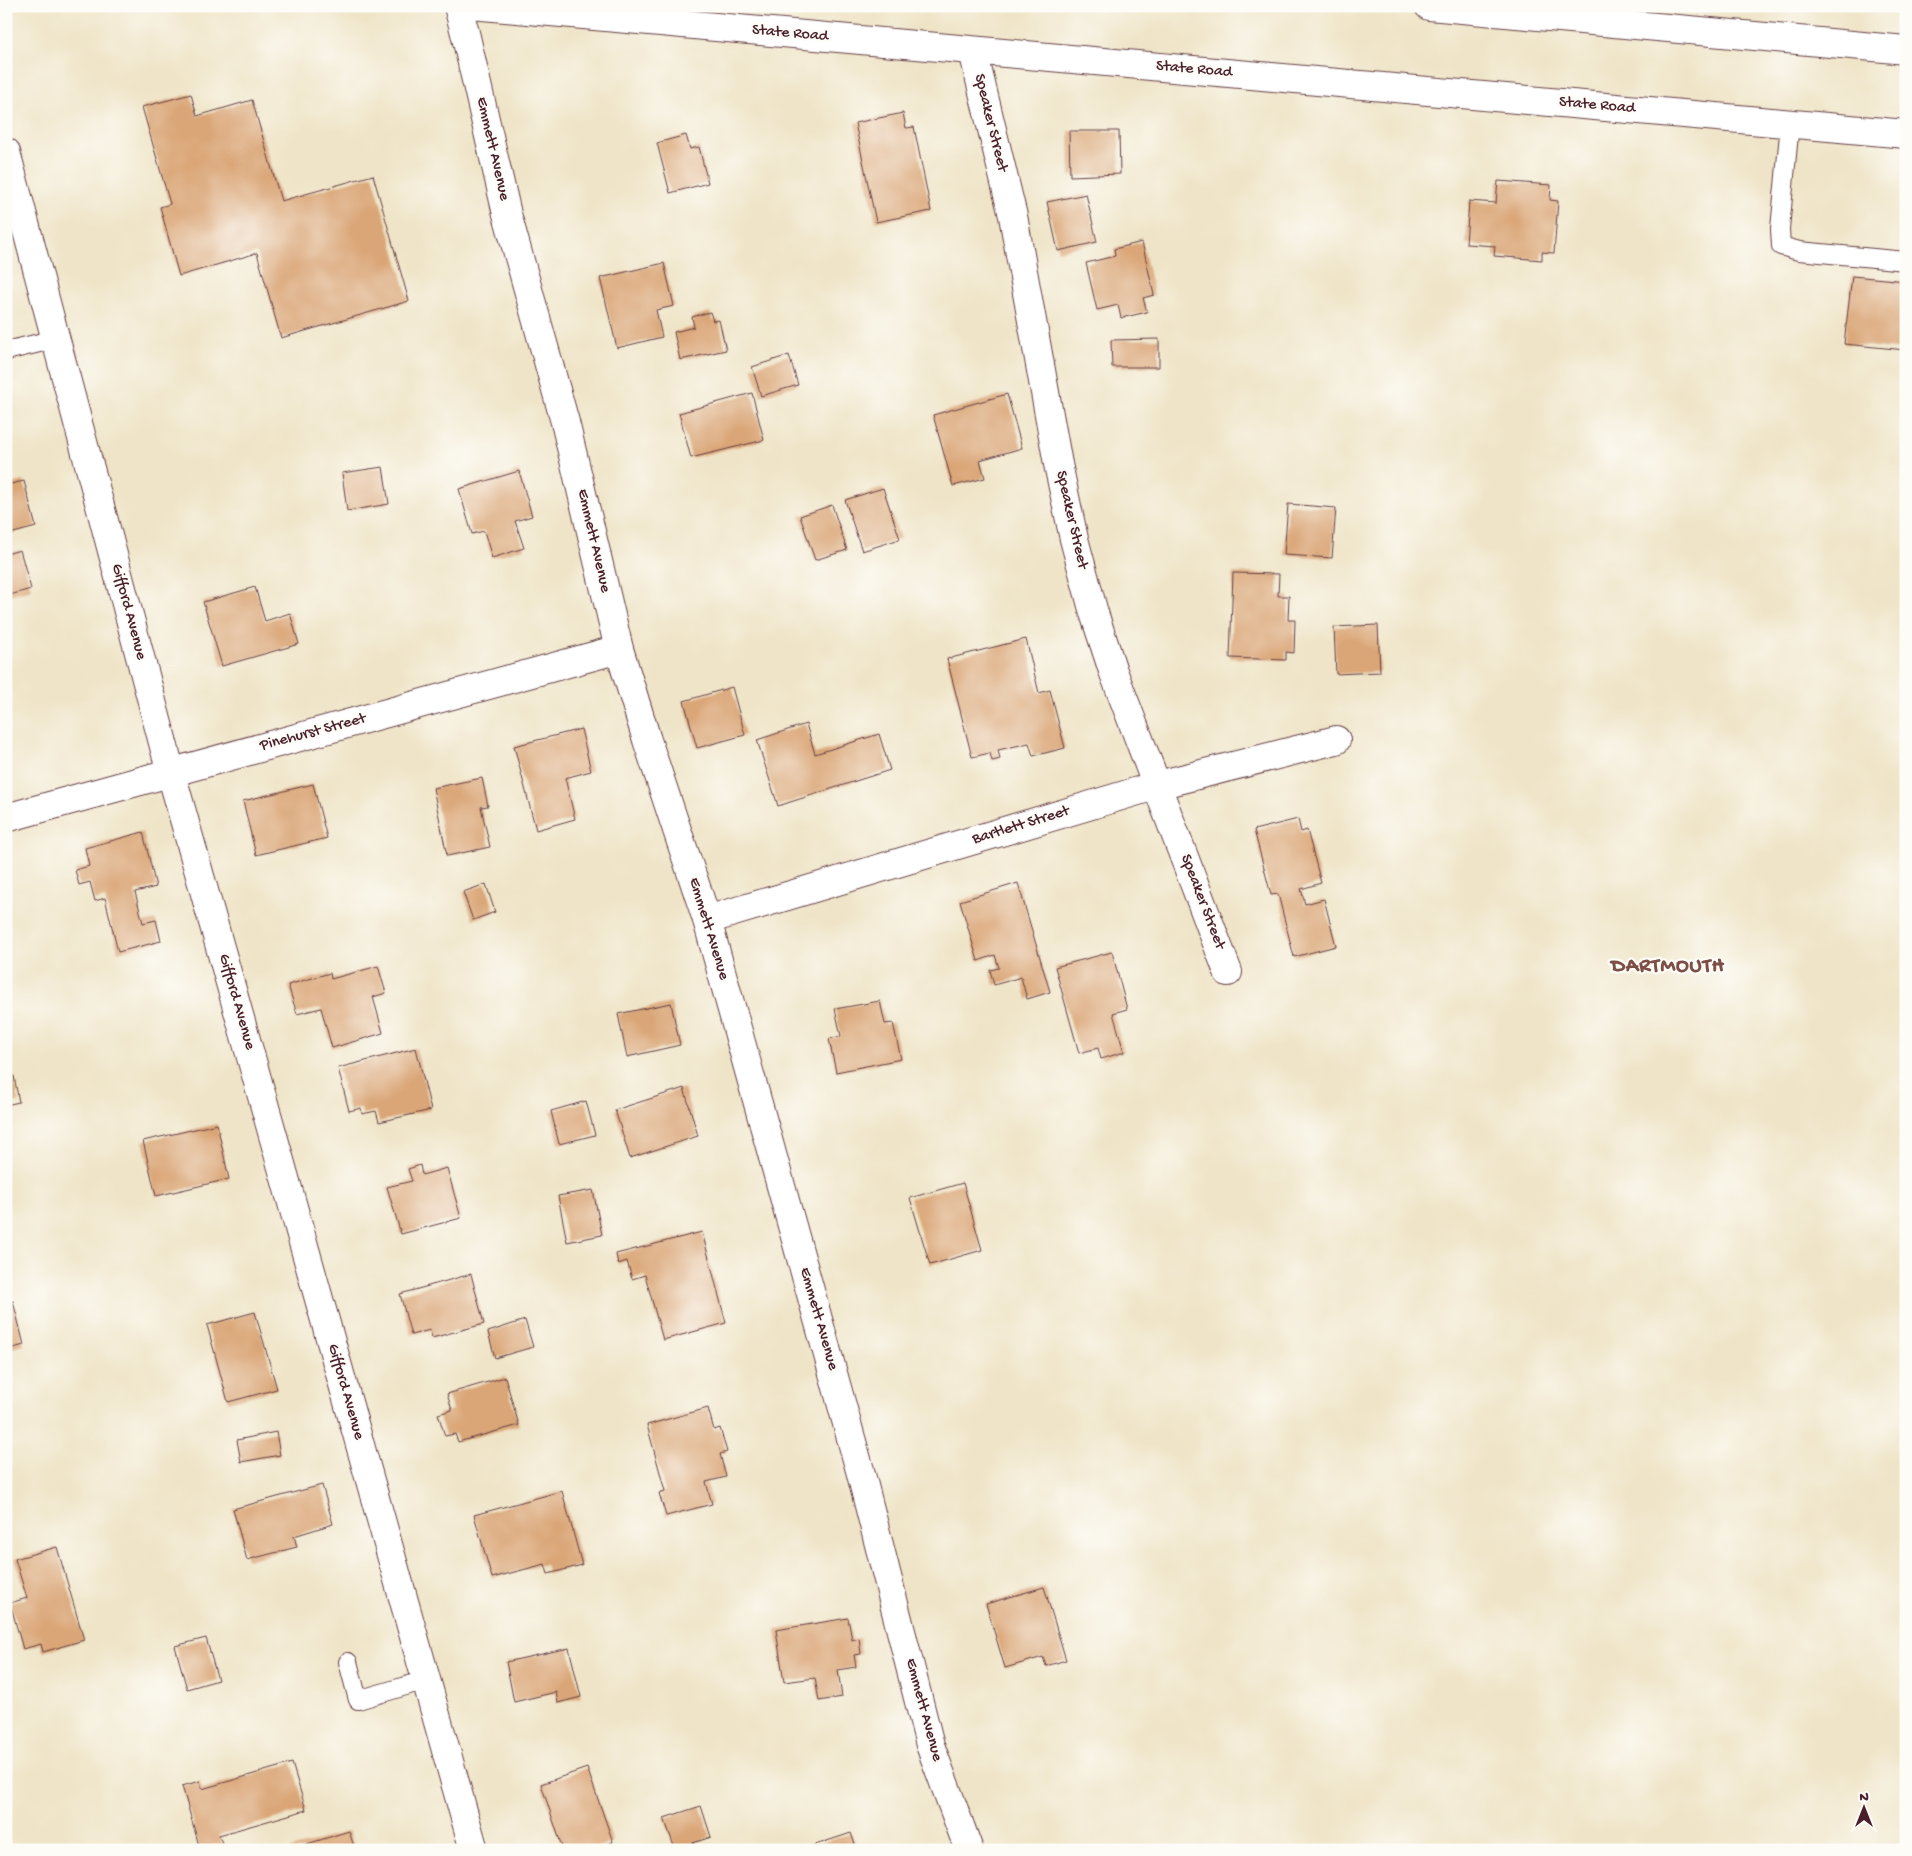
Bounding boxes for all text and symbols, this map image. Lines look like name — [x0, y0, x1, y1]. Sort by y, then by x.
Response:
street label: State Road — [751, 21, 830, 47]
street label: State Road — [1155, 57, 1234, 83]
street label: Speaker Street — [969, 72, 1012, 175]
street label: State Road — [1558, 93, 1637, 119]
street label: Emmett Avenue — [471, 95, 513, 203]
street label: Speaker Street — [1051, 469, 1092, 572]
street label: Emmett Avenue — [572, 487, 614, 595]
street label: Gifford Avenue — [106, 562, 150, 663]
street label: Pinehurst Street — [257, 709, 369, 757]
street label: Bartlett Street — [969, 802, 1073, 850]
street label: Speaker Street — [1175, 852, 1229, 953]
street label: Emmett Avenue — [683, 876, 733, 983]
street label: Gifford Avenue — [213, 952, 259, 1053]
district label: DARTMOUTH — [1609, 955, 1725, 980]
street label: Emmett Avenue — [794, 1265, 842, 1373]
street label: Gifford Avenue — [322, 1342, 368, 1443]
street label: Emmett Avenue — [900, 1656, 946, 1764]
north arrow — [1840, 1784, 1890, 1834]
text: N — [1859, 1789, 1869, 1806]

